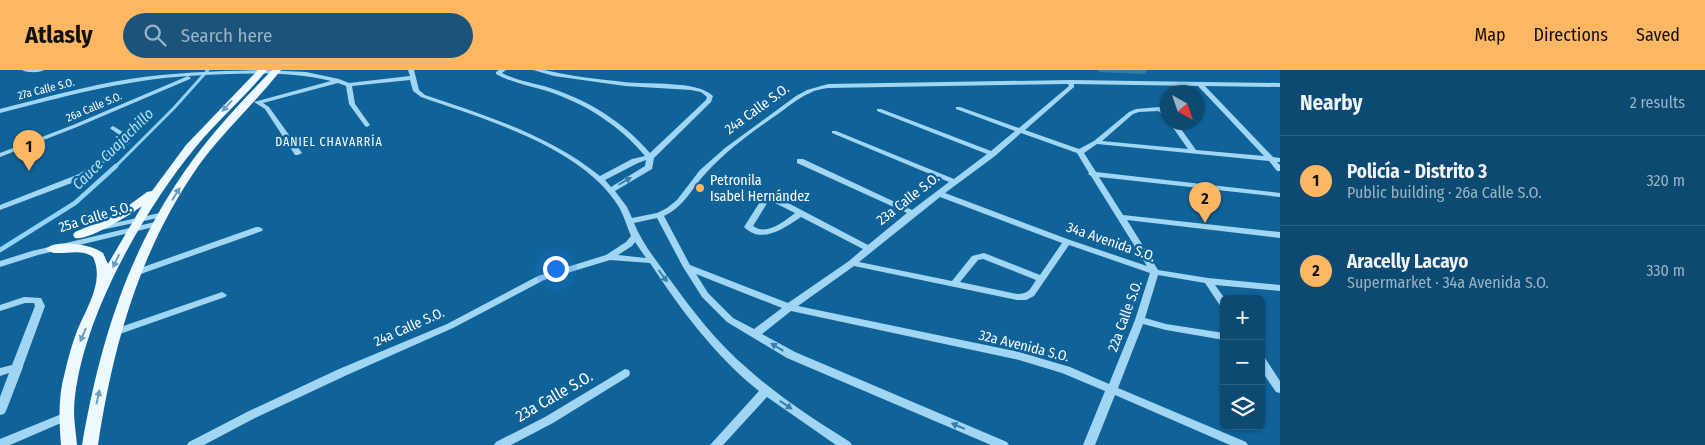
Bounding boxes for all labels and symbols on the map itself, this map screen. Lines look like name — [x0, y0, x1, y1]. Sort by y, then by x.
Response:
street label: 27a Calle S.O. — [16, 76, 76, 102]
street label: 24a Calle S.O. — [722, 80, 792, 138]
north arrow — [1160, 85, 1205, 130]
street label: 26a Calle S.O. — [64, 89, 124, 125]
one-way arrow — [221, 100, 233, 112]
water label: Cauce Cuajachillo — [69, 104, 158, 193]
pin: 1 — [13, 130, 45, 171]
district label: DANIEL CHAVARRÍA — [275, 134, 383, 149]
street label: 23a Calle S.O. — [873, 169, 943, 229]
place label: Petronila Isabel Hernández — [710, 172, 810, 205]
one-way arrow — [618, 177, 631, 186]
marker: Petronila Isabel Hernández — [694, 182, 706, 194]
pin: 2 — [1189, 182, 1221, 223]
one-way arrow — [171, 187, 181, 200]
street label: 25a Calle S.O. — [57, 198, 133, 236]
street label: 34a Avenida S.O. — [1064, 219, 1158, 265]
one-way arrow — [112, 254, 120, 268]
your location — [543, 256, 569, 282]
one-way arrow — [658, 269, 668, 283]
street label: 22a Calle S.O. — [1104, 278, 1146, 354]
street label: 24a Calle S.O. — [371, 304, 447, 350]
one-way arrow — [79, 327, 86, 342]
street label: 32a Avenida S.O. — [977, 327, 1071, 365]
one-way arrow — [770, 342, 784, 351]
street label: 23a Calle S.O. — [512, 366, 596, 426]
one-way arrow — [95, 389, 103, 405]
one-way arrow — [779, 400, 793, 410]
one-way arrow — [951, 421, 965, 429]

